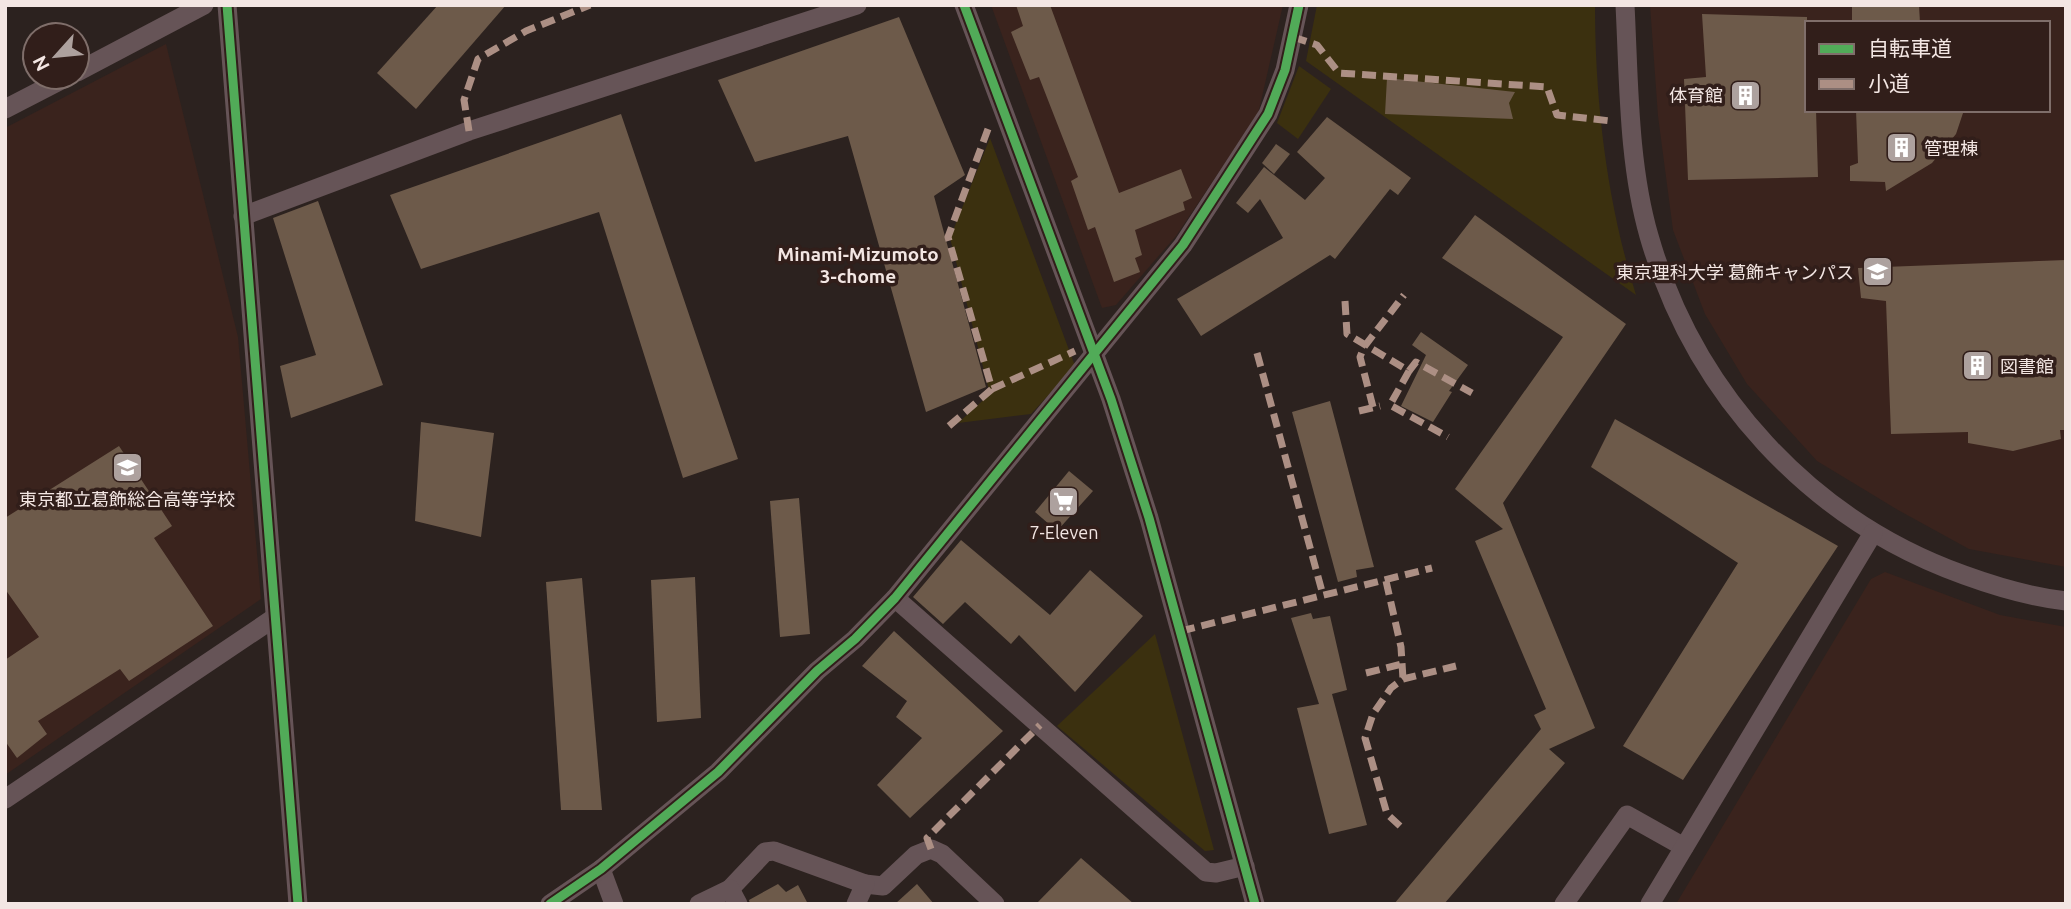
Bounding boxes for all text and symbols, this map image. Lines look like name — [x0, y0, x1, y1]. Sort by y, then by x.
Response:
north arrow — [21, 21, 91, 91]
legend — [1805, 21, 2050, 112]
text: 自転車道 — [1868, 36, 1952, 60]
text: N — [28, 52, 54, 75]
text: 小道 — [1868, 71, 1910, 95]
building icon: 体育館 — [1729, 78, 1763, 112]
place label: 体育館 — [1669, 85, 1723, 105]
building icon: 管理棟 — [1884, 131, 1918, 165]
place label: 管理棟 — [1924, 138, 1978, 158]
district label: Minami-Mizumoto 3-chome — [777, 243, 939, 287]
school or university icon: 東京理科大学 葛飾キャンパス — [1860, 255, 1894, 289]
place label: 東京理科大学 葛飾キャンパス — [1616, 262, 1854, 282]
building icon: 図書館 — [1960, 349, 1994, 383]
place label: 図書館 — [2000, 356, 2054, 376]
school or university icon: 東京都立葛飾総合高等学校 — [110, 451, 144, 485]
supermarket icon: 7-Eleven — [1047, 484, 1081, 518]
place label: 東京都立葛飾総合高等学校 — [19, 489, 235, 509]
place label: 7-Eleven — [1029, 522, 1099, 542]

